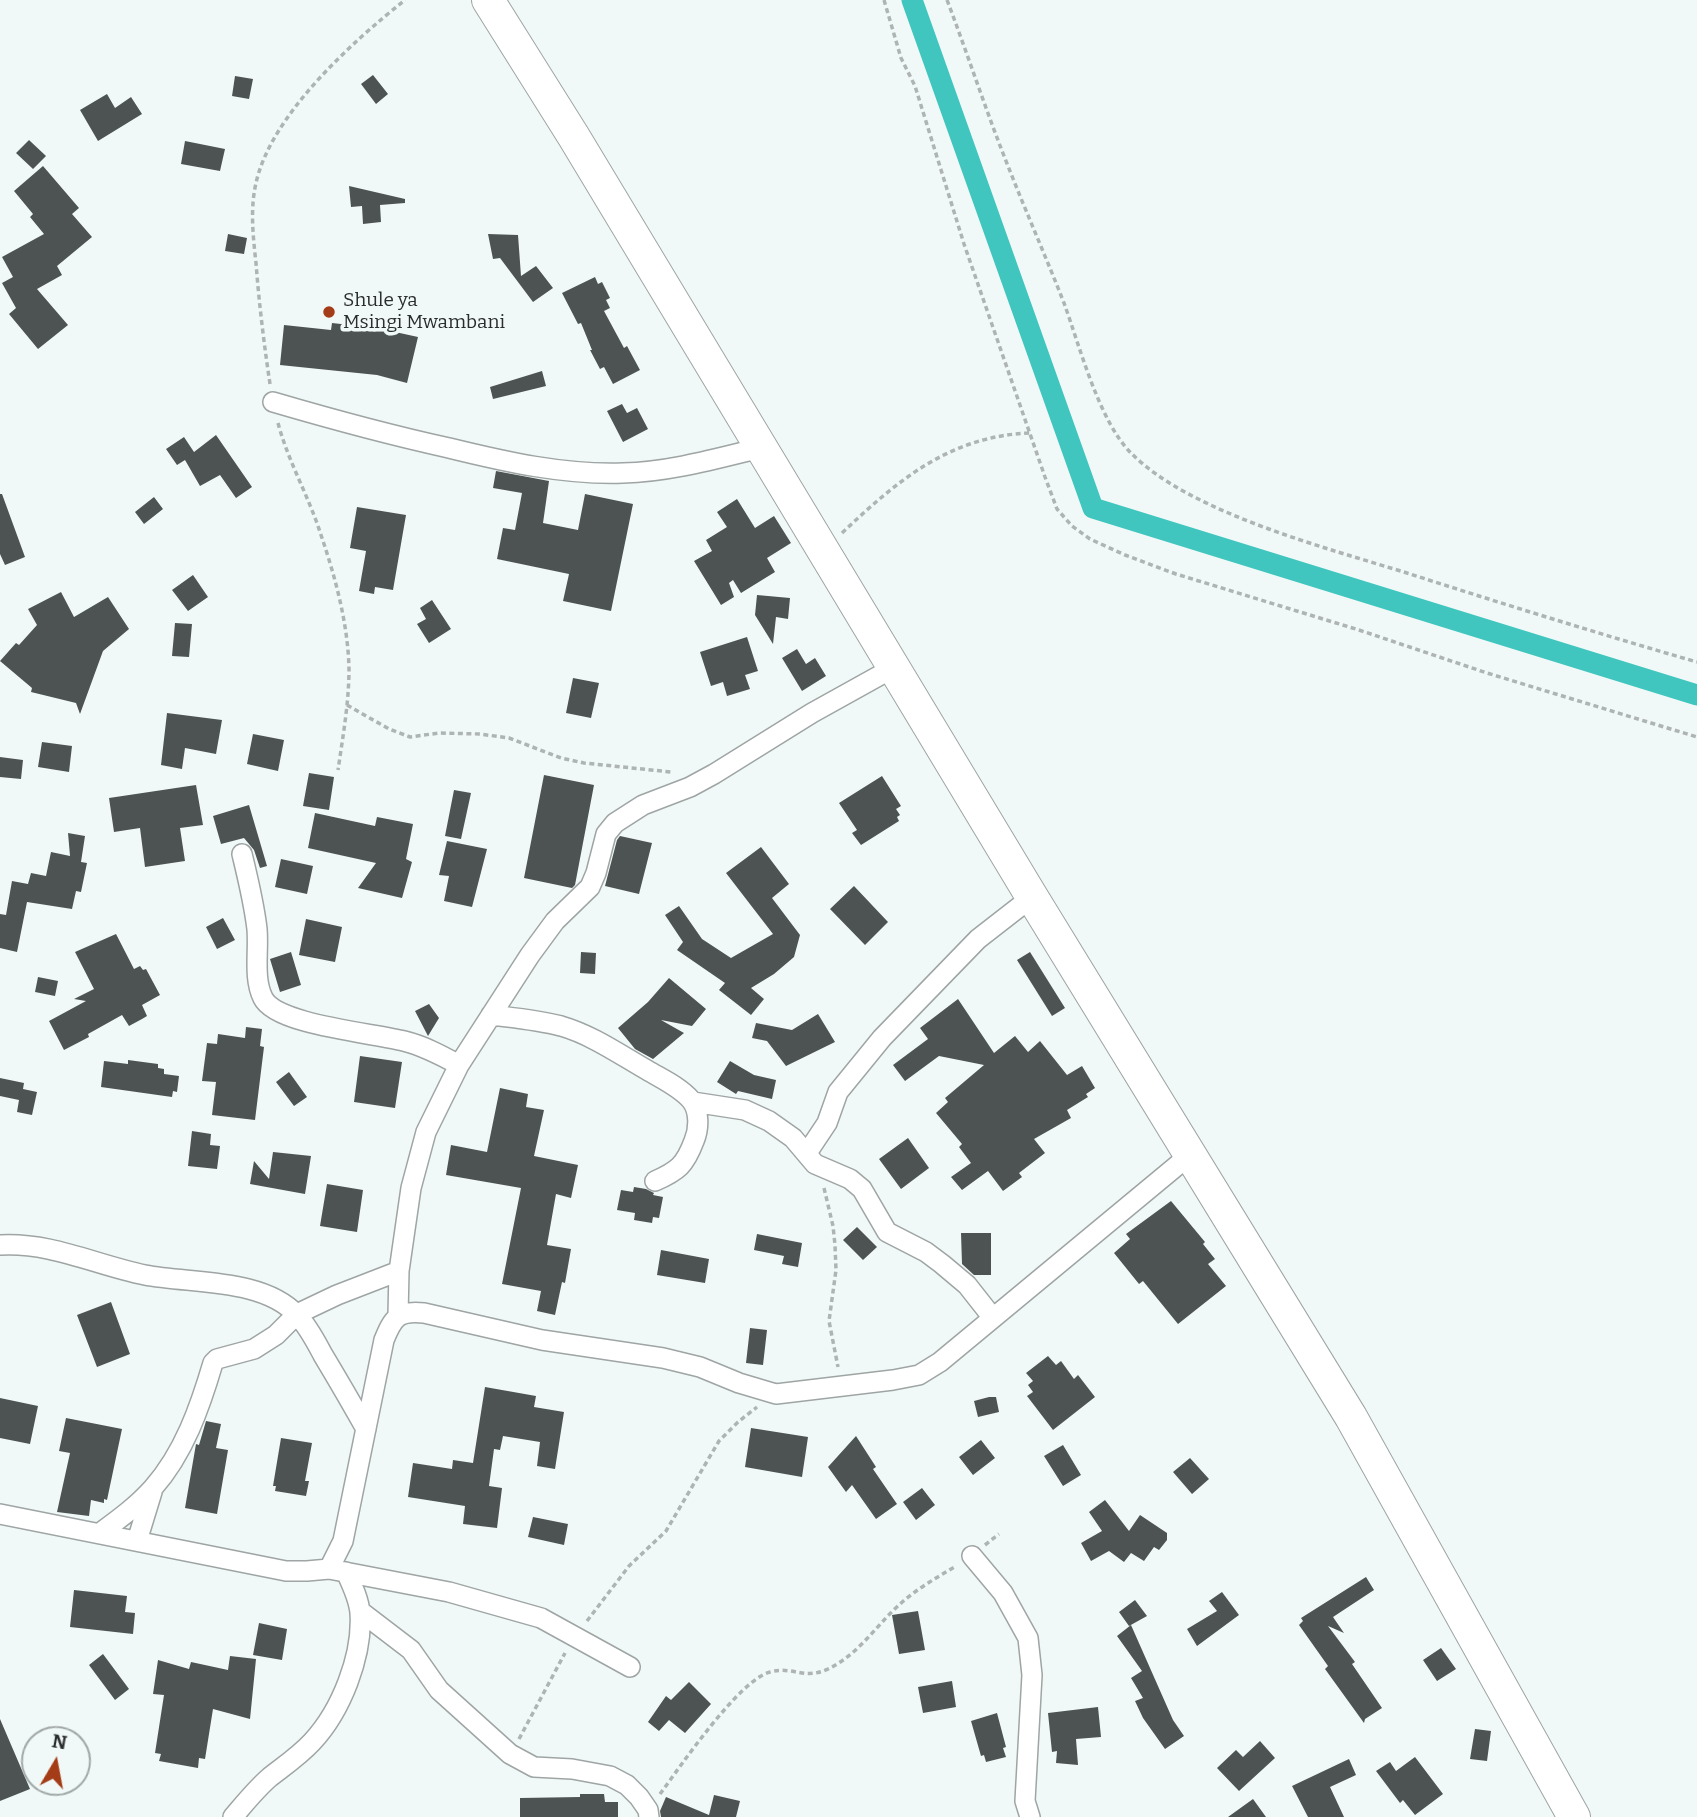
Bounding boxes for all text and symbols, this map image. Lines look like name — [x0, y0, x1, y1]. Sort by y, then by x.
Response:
place label: Shule ya Msingi Mwambani — [343, 290, 505, 334]
marker: Shule ya Msingi Mwambani — [321, 304, 337, 320]
north arrow — [21, 1726, 91, 1796]
text: N — [50, 1729, 69, 1754]

